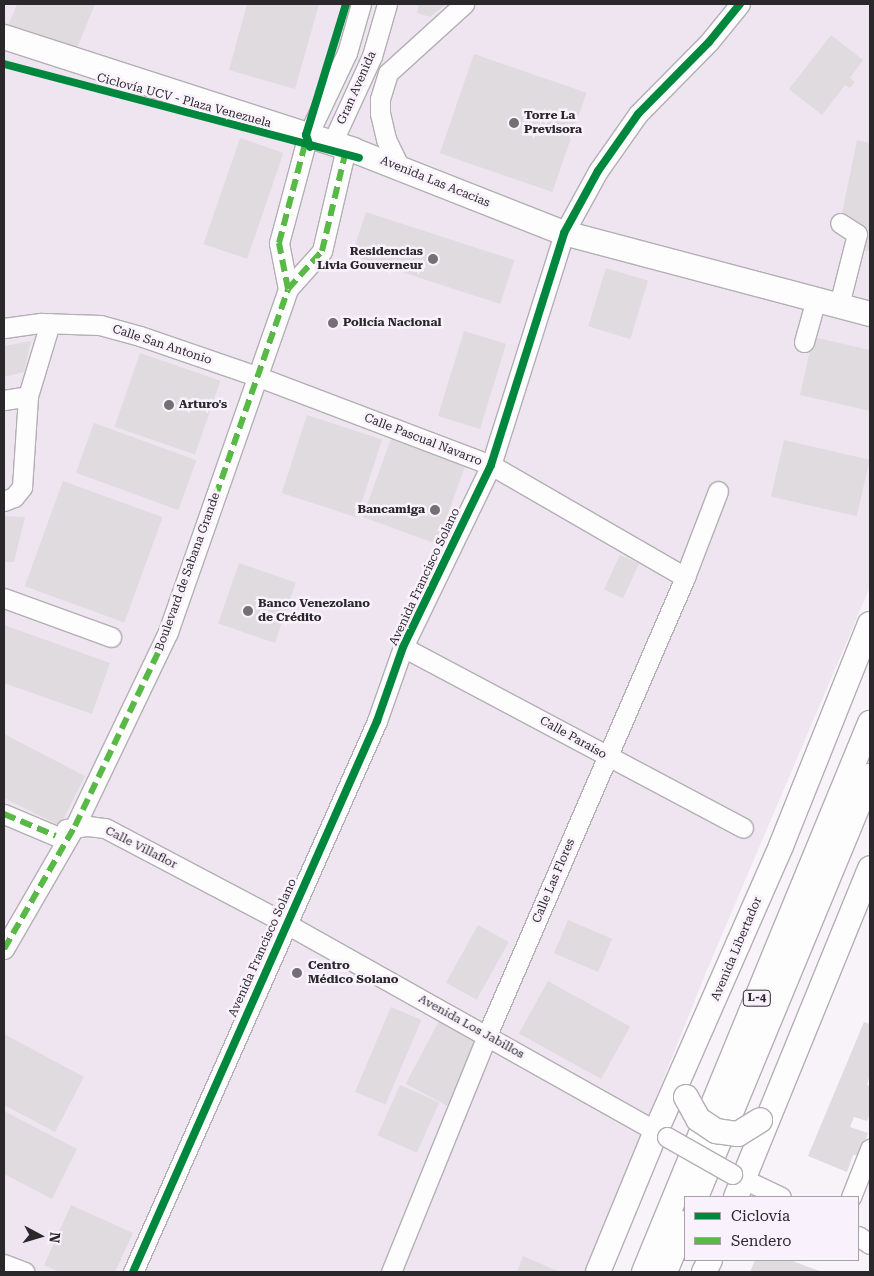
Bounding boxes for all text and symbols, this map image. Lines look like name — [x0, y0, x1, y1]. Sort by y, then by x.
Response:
street label: Gran Avenida — [334, 49, 380, 127]
street label: Ciclovía UCV - Plaza Venezuela — [95, 71, 273, 131]
place label: Torre La Previsora — [524, 109, 582, 137]
marker: Torre La Previsora — [508, 117, 520, 129]
street label: Avenida Las Acacias — [378, 153, 492, 211]
place label: Residencias Livia Gouverneur — [317, 245, 423, 273]
marker: Residencias Livia Gouverneur — [427, 253, 439, 265]
place label: Policía Nacional — [343, 316, 441, 330]
marker: Policía Nacional — [327, 317, 339, 329]
street label: Calle San Antonio — [110, 322, 214, 368]
place label: Arturo's — [179, 398, 227, 412]
marker: Arturo's — [163, 399, 175, 411]
street label: Calle Pascual Navarro — [362, 411, 484, 469]
street label: Boulevard de Sabana Grande — [153, 491, 223, 653]
place label: Bancamiga — [357, 503, 425, 517]
marker: Bancamiga — [429, 504, 441, 516]
street label: Avenida Francisco Solano — [387, 506, 463, 648]
place label: Banco Venezolano de Crédito — [258, 597, 370, 625]
marker: Banco Venezolano de Crédito — [242, 605, 254, 617]
street label: Calle Paraíso — [537, 714, 609, 762]
street label: Calle Villaflor — [103, 824, 179, 872]
street label: Calle Las Flores — [530, 837, 578, 925]
street label: Avenida Francisco Solano — [226, 877, 300, 1019]
street label: Avenida Libertador — [709, 895, 765, 1003]
place label: Centro Médico Solano — [308, 959, 399, 987]
marker: Centro Médico Solano — [290, 966, 304, 980]
road number: L-4 — [742, 990, 772, 1006]
street label: Avenida Los Jabillos — [416, 992, 526, 1062]
legend — [684, 1196, 859, 1261]
text: Ciclovía — [731, 1207, 790, 1225]
north arrow — [15, 1211, 65, 1261]
text: N — [46, 1231, 63, 1244]
text: Sendero — [731, 1232, 792, 1250]

